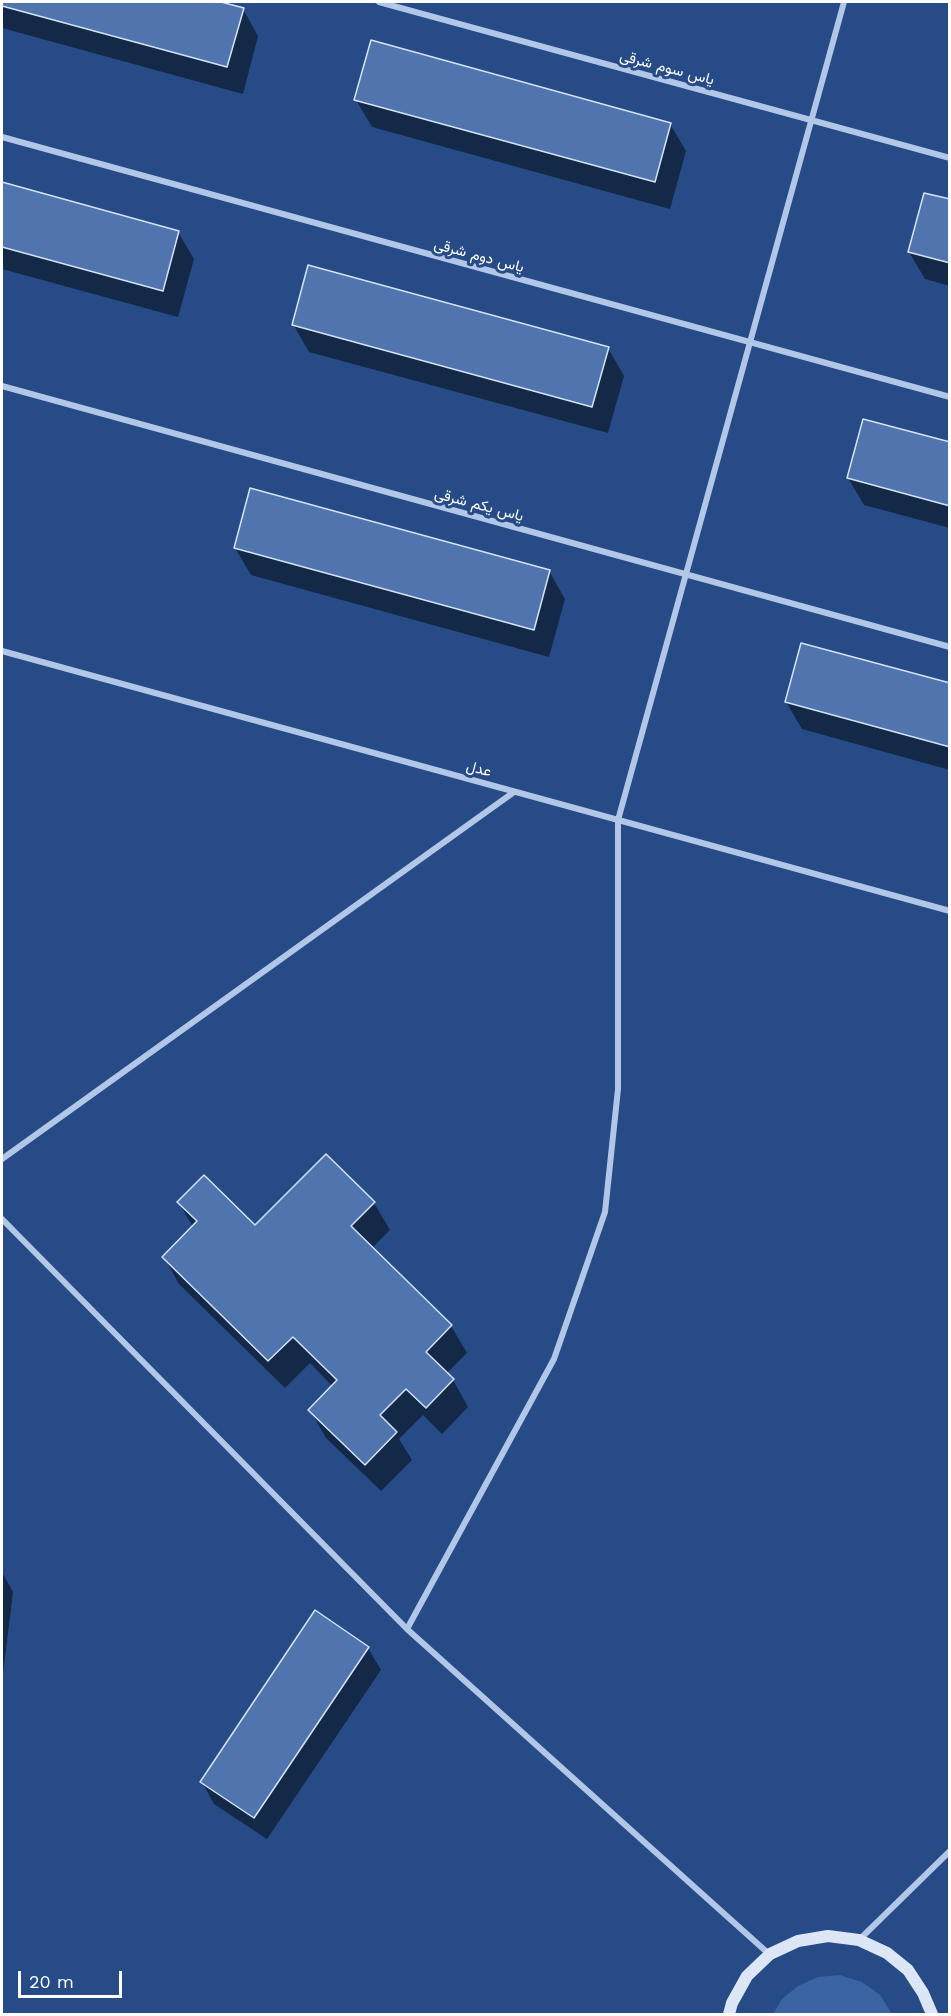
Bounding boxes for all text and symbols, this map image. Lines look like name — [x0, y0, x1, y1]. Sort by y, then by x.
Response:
street label: یاس سوم شرقی — [618, 47, 716, 89]
street label: یاس دوم شرقی — [432, 235, 526, 277]
street label: یاس یکم شرقی — [432, 484, 526, 526]
street label: عدل — [464, 757, 494, 781]
scale bar — [21, 1959, 124, 1997]
text: 20 m — [29, 1971, 74, 1992]

